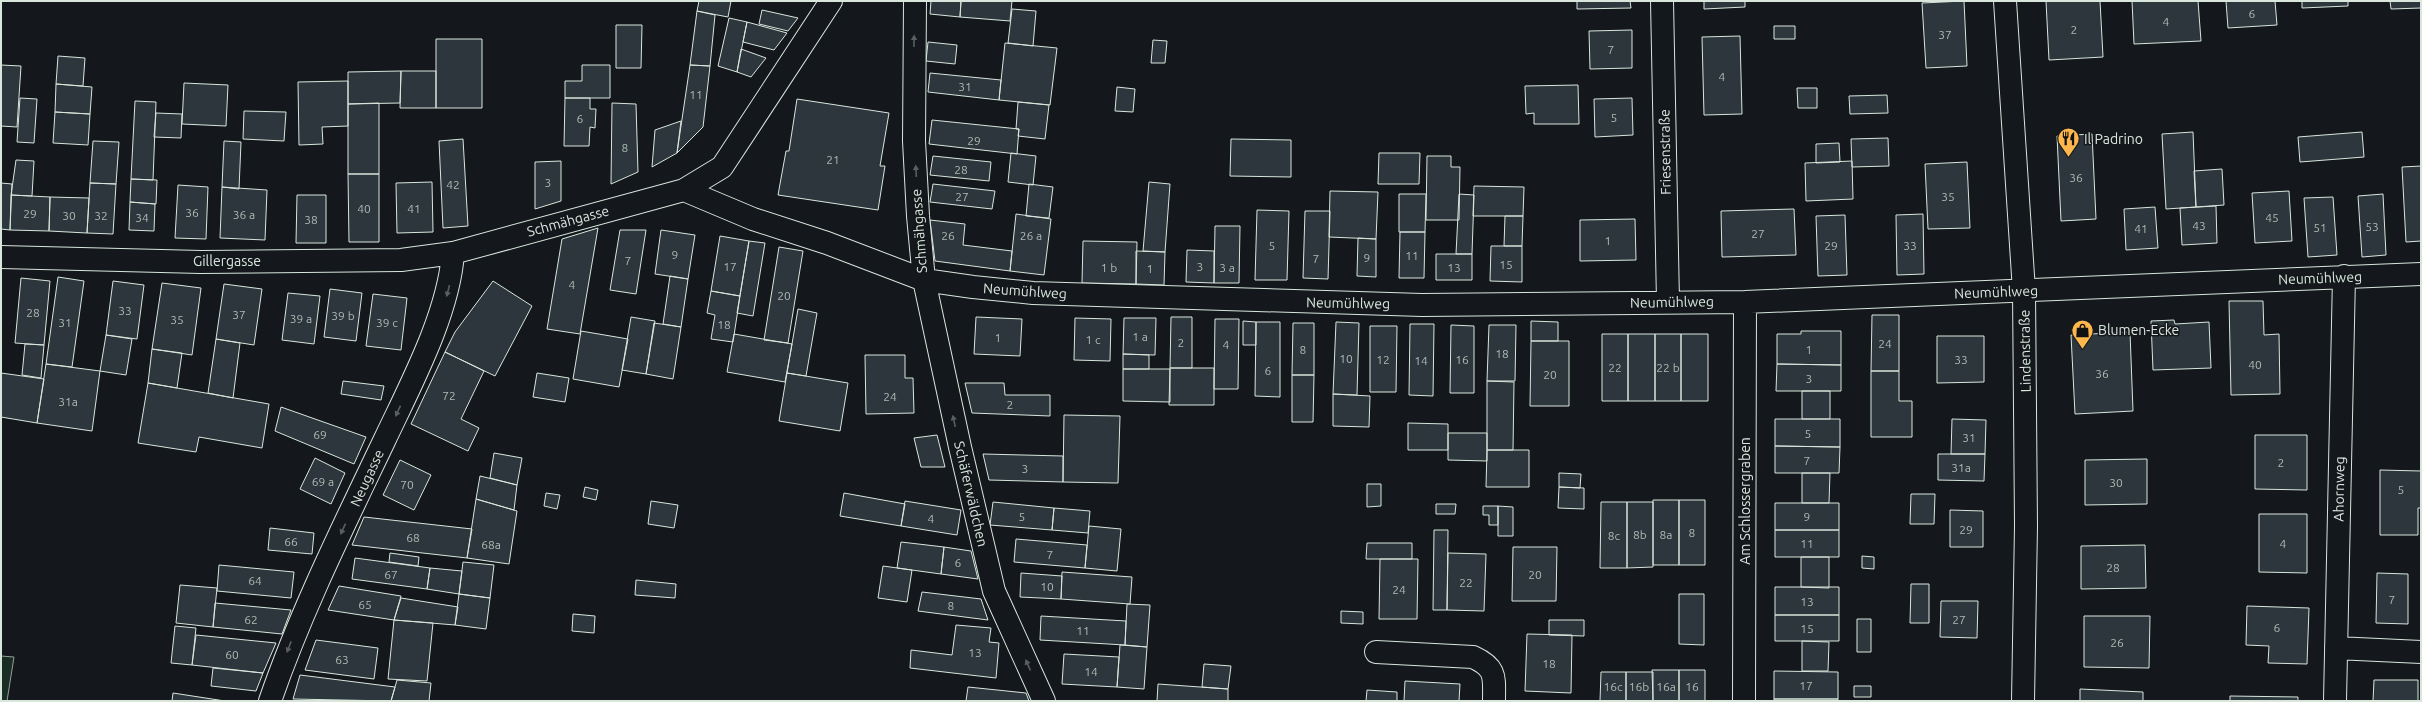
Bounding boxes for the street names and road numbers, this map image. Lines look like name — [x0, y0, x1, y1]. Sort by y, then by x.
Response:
street label: Friesenstraße — [1656, 109, 1674, 195]
street label: Schmähgasse — [908, 188, 930, 274]
street label: Schmähgasse — [525, 202, 611, 240]
street label: Gillergasse — [193, 253, 261, 269]
street label: Neumühlweg — [2278, 269, 2362, 287]
street label: Neumühlweg — [983, 280, 1067, 302]
street label: Neumühlweg — [1954, 283, 2038, 301]
street label: Neumühlweg — [1630, 293, 1714, 311]
street label: Neumühlweg — [1306, 294, 1390, 312]
street label: Lindenstraße — [2016, 310, 2034, 392]
street label: Am Schlossergraben — [1737, 437, 1753, 565]
street label: Schäferwäldchen — [951, 440, 991, 548]
street label: Neugasse — [347, 447, 387, 509]
street label: Ahornweg — [2330, 456, 2348, 522]

